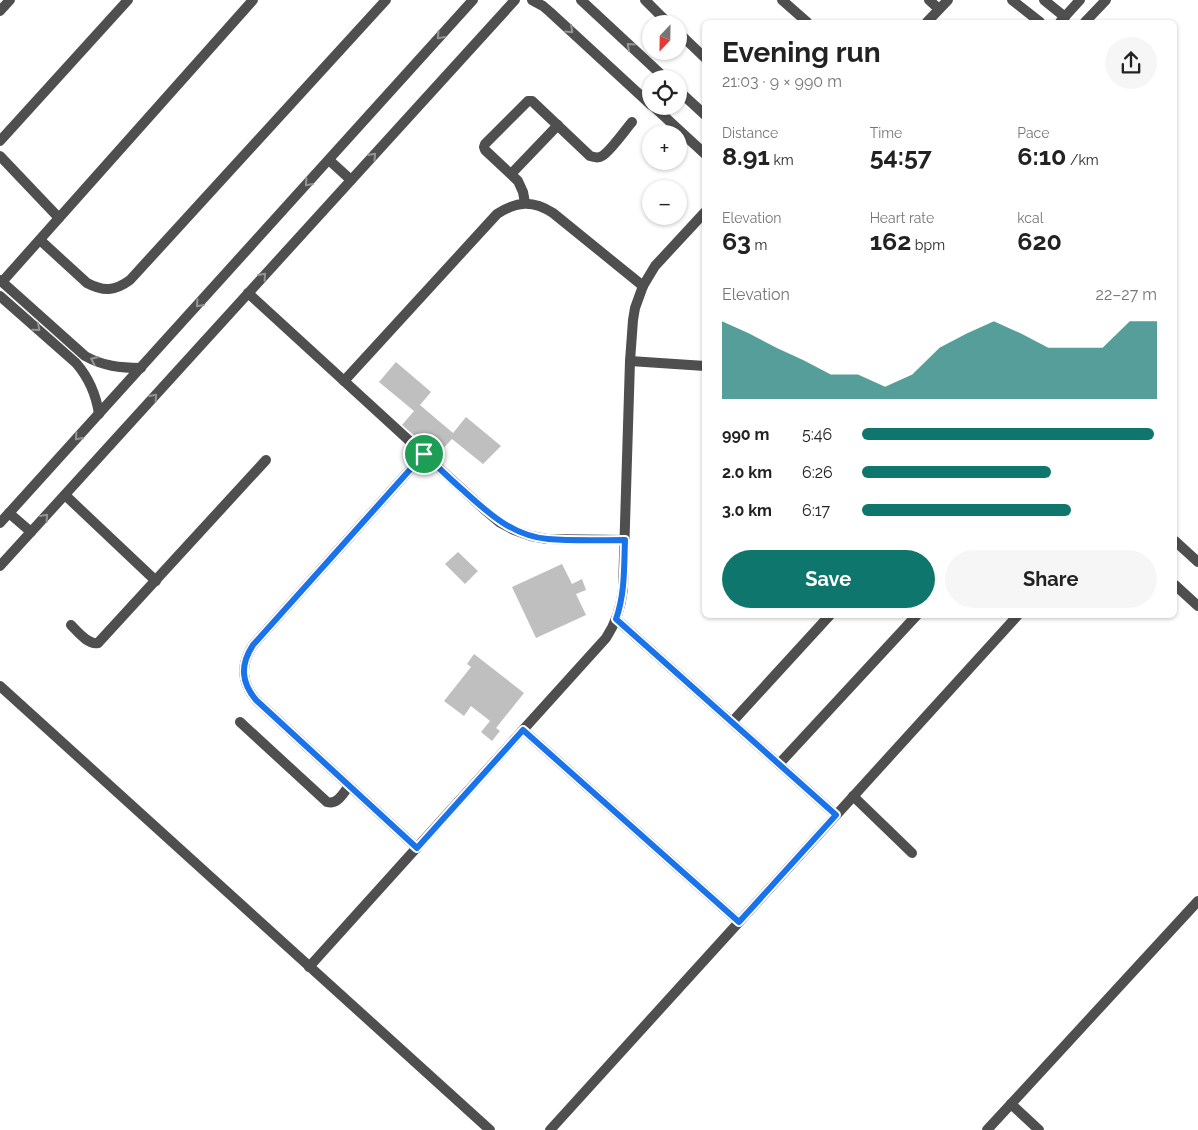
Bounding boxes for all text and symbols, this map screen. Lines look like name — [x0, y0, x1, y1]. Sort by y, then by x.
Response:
north arrow — [642, 15, 688, 60]
map controls — [642, 15, 687, 225]
one-way arrow — [564, 24, 573, 33]
one-way arrow — [437, 31, 446, 40]
text: Evening run — [722, 36, 881, 69]
button: share — [1105, 37, 1157, 89]
one-way arrow — [626, 43, 635, 52]
button: locate — [642, 70, 687, 115]
text: 21:03 · 9 × 990 m — [722, 72, 842, 91]
button: + — [642, 125, 687, 170]
text: Distance — [722, 125, 778, 141]
text: Time — [870, 125, 902, 141]
text: Pace — [1017, 125, 1049, 141]
text: 8.91 — [722, 141, 770, 171]
text: 54:57 — [870, 141, 932, 171]
text: 6:10 — [1017, 141, 1066, 171]
text: km — [770, 152, 794, 168]
text: /km — [1066, 152, 1099, 168]
one-way arrow — [367, 153, 376, 162]
one-way arrow — [305, 177, 314, 186]
button: − — [642, 180, 687, 225]
text: Elevation — [722, 210, 781, 226]
text: Heart rate — [870, 210, 934, 226]
text: kcal — [1017, 210, 1044, 226]
text: 63 — [722, 226, 751, 256]
text: 162 — [870, 226, 911, 256]
text: 620 — [1017, 226, 1062, 256]
text: m — [751, 237, 767, 253]
text: bpm — [911, 237, 945, 253]
one-way arrow — [257, 273, 266, 282]
text: Elevation — [722, 285, 790, 304]
text: 22–27 m — [1096, 285, 1157, 304]
one-way arrow — [196, 298, 205, 307]
one-way arrow — [31, 323, 40, 332]
one-way arrow — [90, 356, 99, 367]
one-way arrow — [148, 393, 157, 402]
text: 990 m — [722, 425, 769, 444]
text: 5:46 — [802, 425, 832, 444]
one-way arrow — [75, 431, 84, 440]
pin — [403, 433, 445, 475]
icon: arrive — [410, 440, 438, 468]
text: 2.0 km — [722, 463, 772, 482]
text: 6:26 — [802, 463, 833, 482]
text: 3.0 km — [722, 501, 772, 520]
text: 6:17 — [802, 501, 830, 520]
one-way arrow — [39, 513, 48, 522]
button: Save — [722, 550, 935, 608]
button: Share — [945, 550, 1157, 608]

